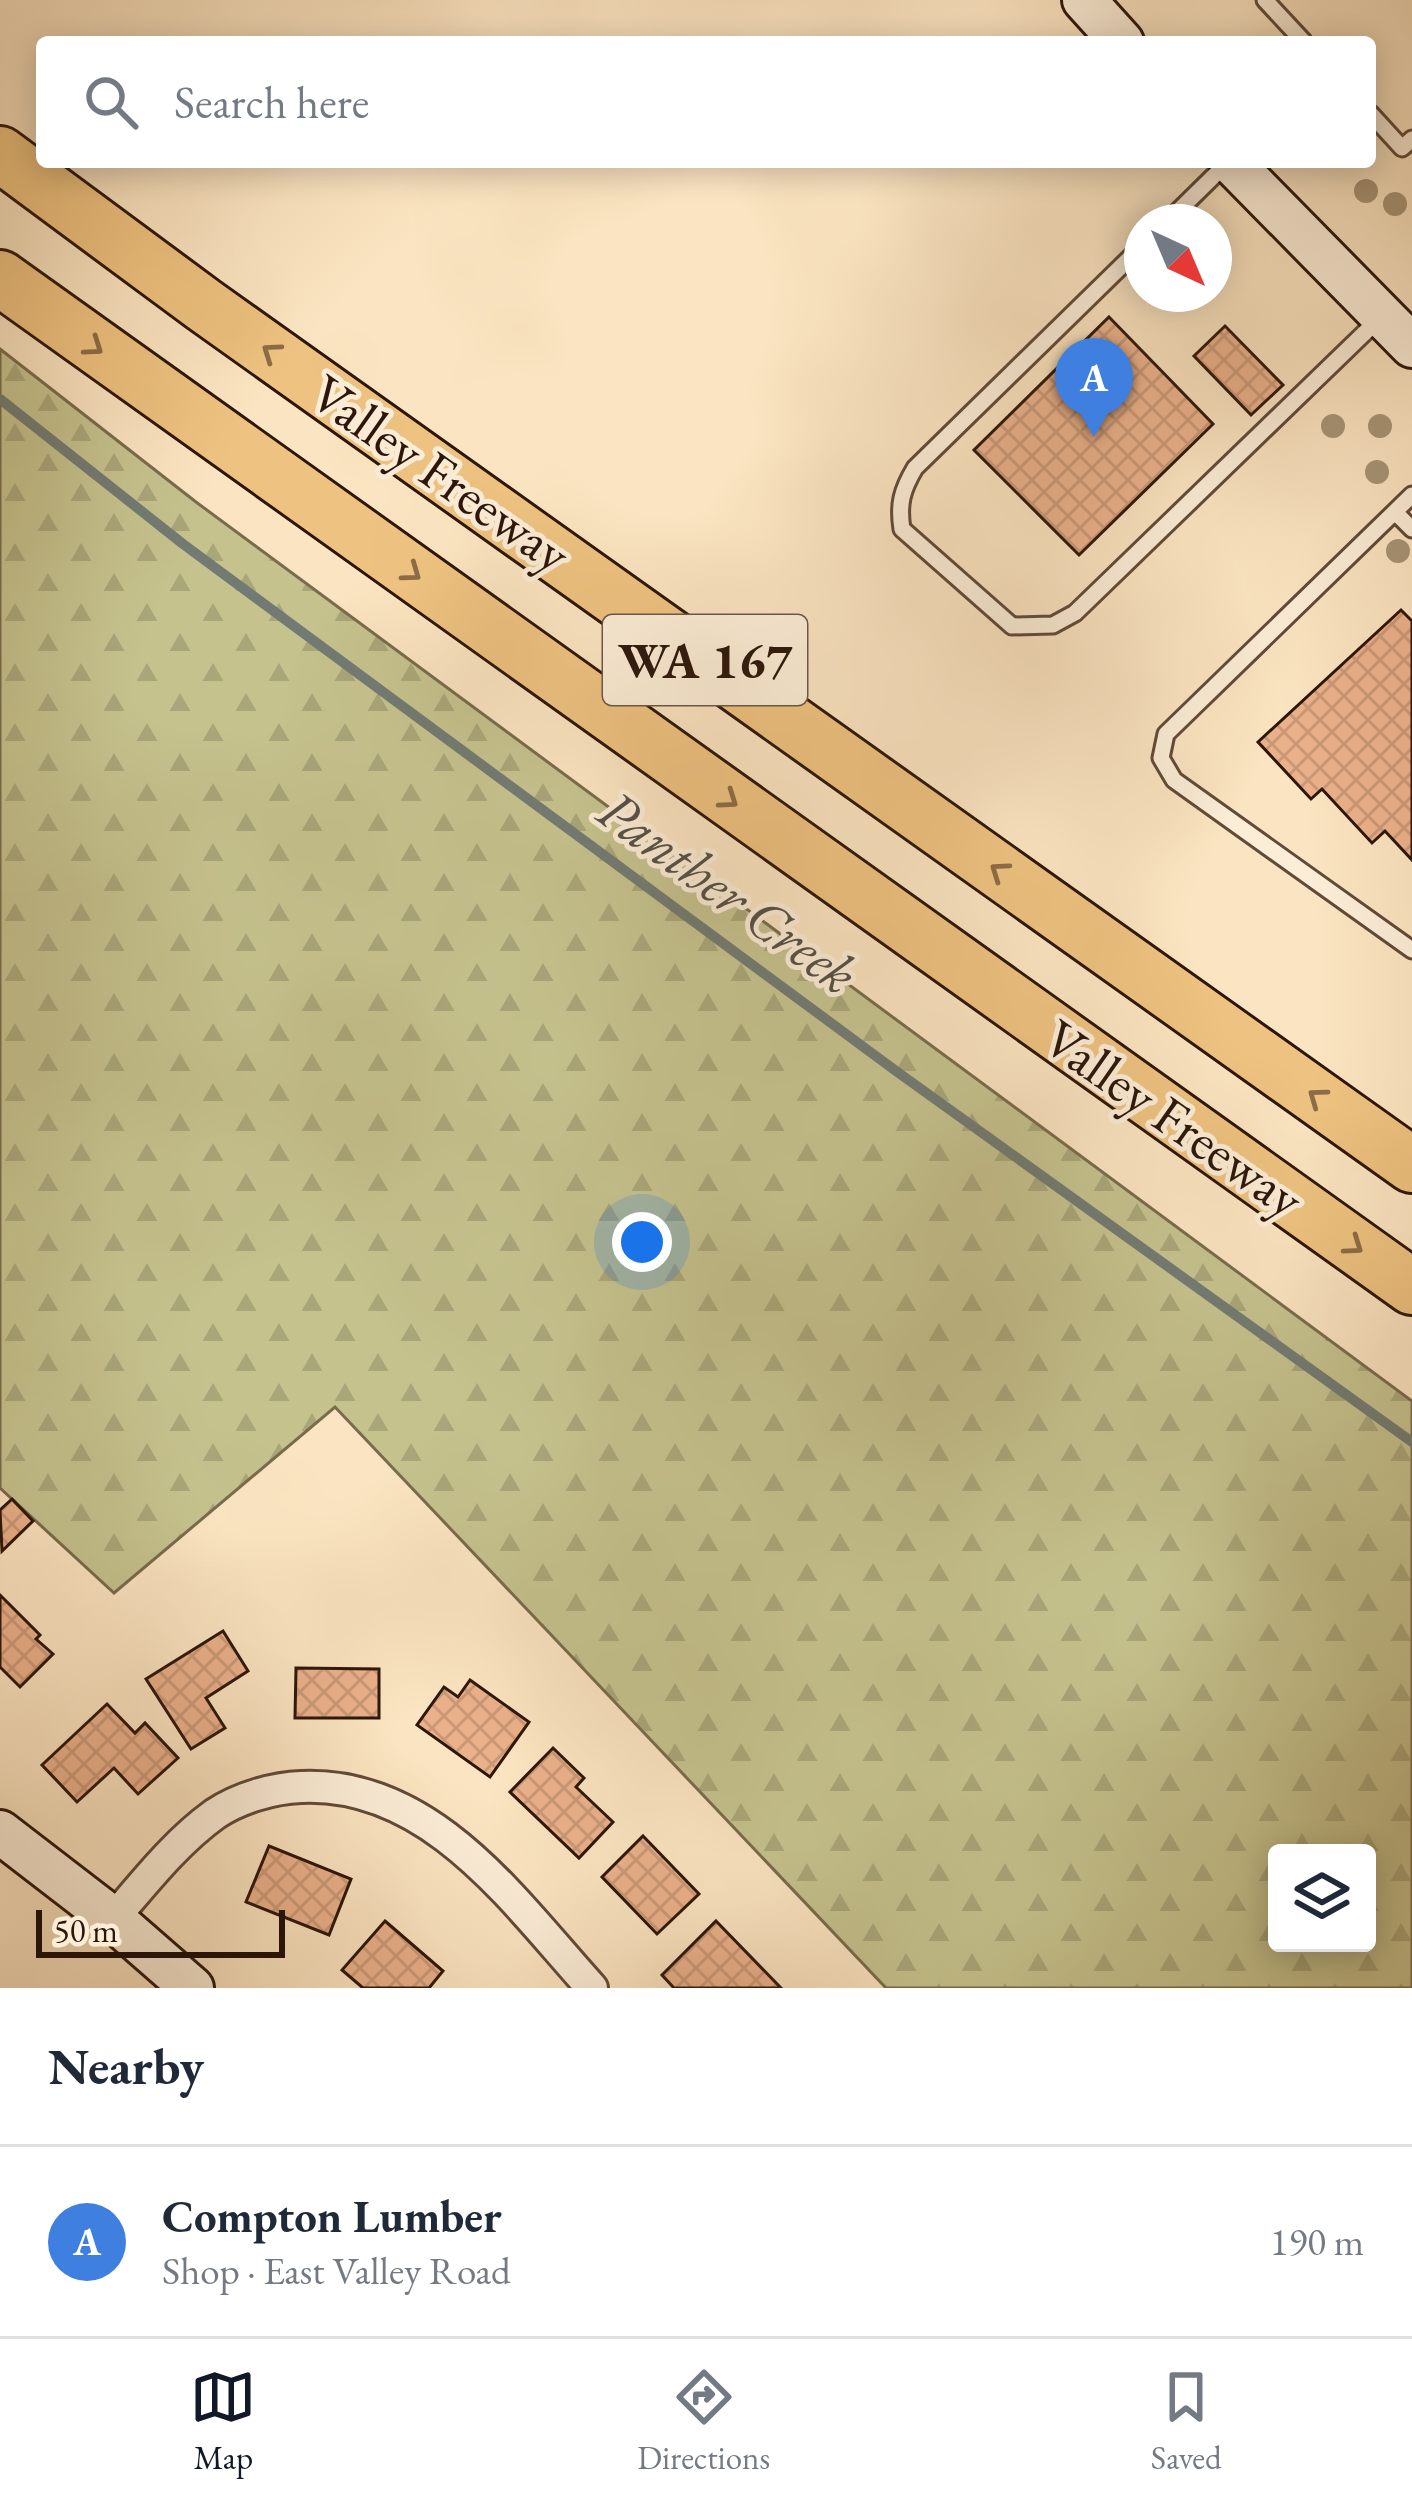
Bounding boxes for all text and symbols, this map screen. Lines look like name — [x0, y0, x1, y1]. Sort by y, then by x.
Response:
search box — [36, 36, 1376, 168]
icon: search — [78, 69, 144, 135]
text: Search here — [174, 73, 369, 131]
north arrow — [1124, 204, 1232, 312]
one-way arrow — [81, 333, 103, 355]
pin: A — [1055, 338, 1133, 437]
one-way arrow — [262, 344, 284, 366]
street label: Valley Freeway — [297, 358, 585, 588]
one-way arrow — [399, 559, 421, 581]
road number: WA 167 — [603, 615, 807, 705]
water label: Panther Creek — [584, 772, 872, 1010]
one-way arrow — [716, 786, 738, 808]
one-way arrow — [990, 863, 1012, 885]
street label: Valley Freeway — [1030, 1003, 1318, 1233]
one-way arrow — [1308, 1089, 1330, 1111]
your location — [612, 1212, 672, 1272]
one-way arrow — [1341, 1232, 1363, 1254]
map controls — [1268, 1844, 1376, 1952]
button: layers — [1268, 1844, 1376, 1952]
scale bar — [36, 1904, 285, 1957]
text: 50 m — [54, 1909, 118, 1952]
text: Nearby — [48, 2033, 204, 2099]
text: Compton Lumber — [162, 2187, 502, 2245]
text: A — [73, 2216, 101, 2267]
text: 190 m — [1270, 2216, 1364, 2267]
text: Shop · East Valley Road — [162, 2245, 511, 2296]
tab: Map — [190, 2364, 256, 2479]
tab: Directions — [637, 2364, 770, 2479]
tab: Saved — [1151, 2364, 1222, 2479]

